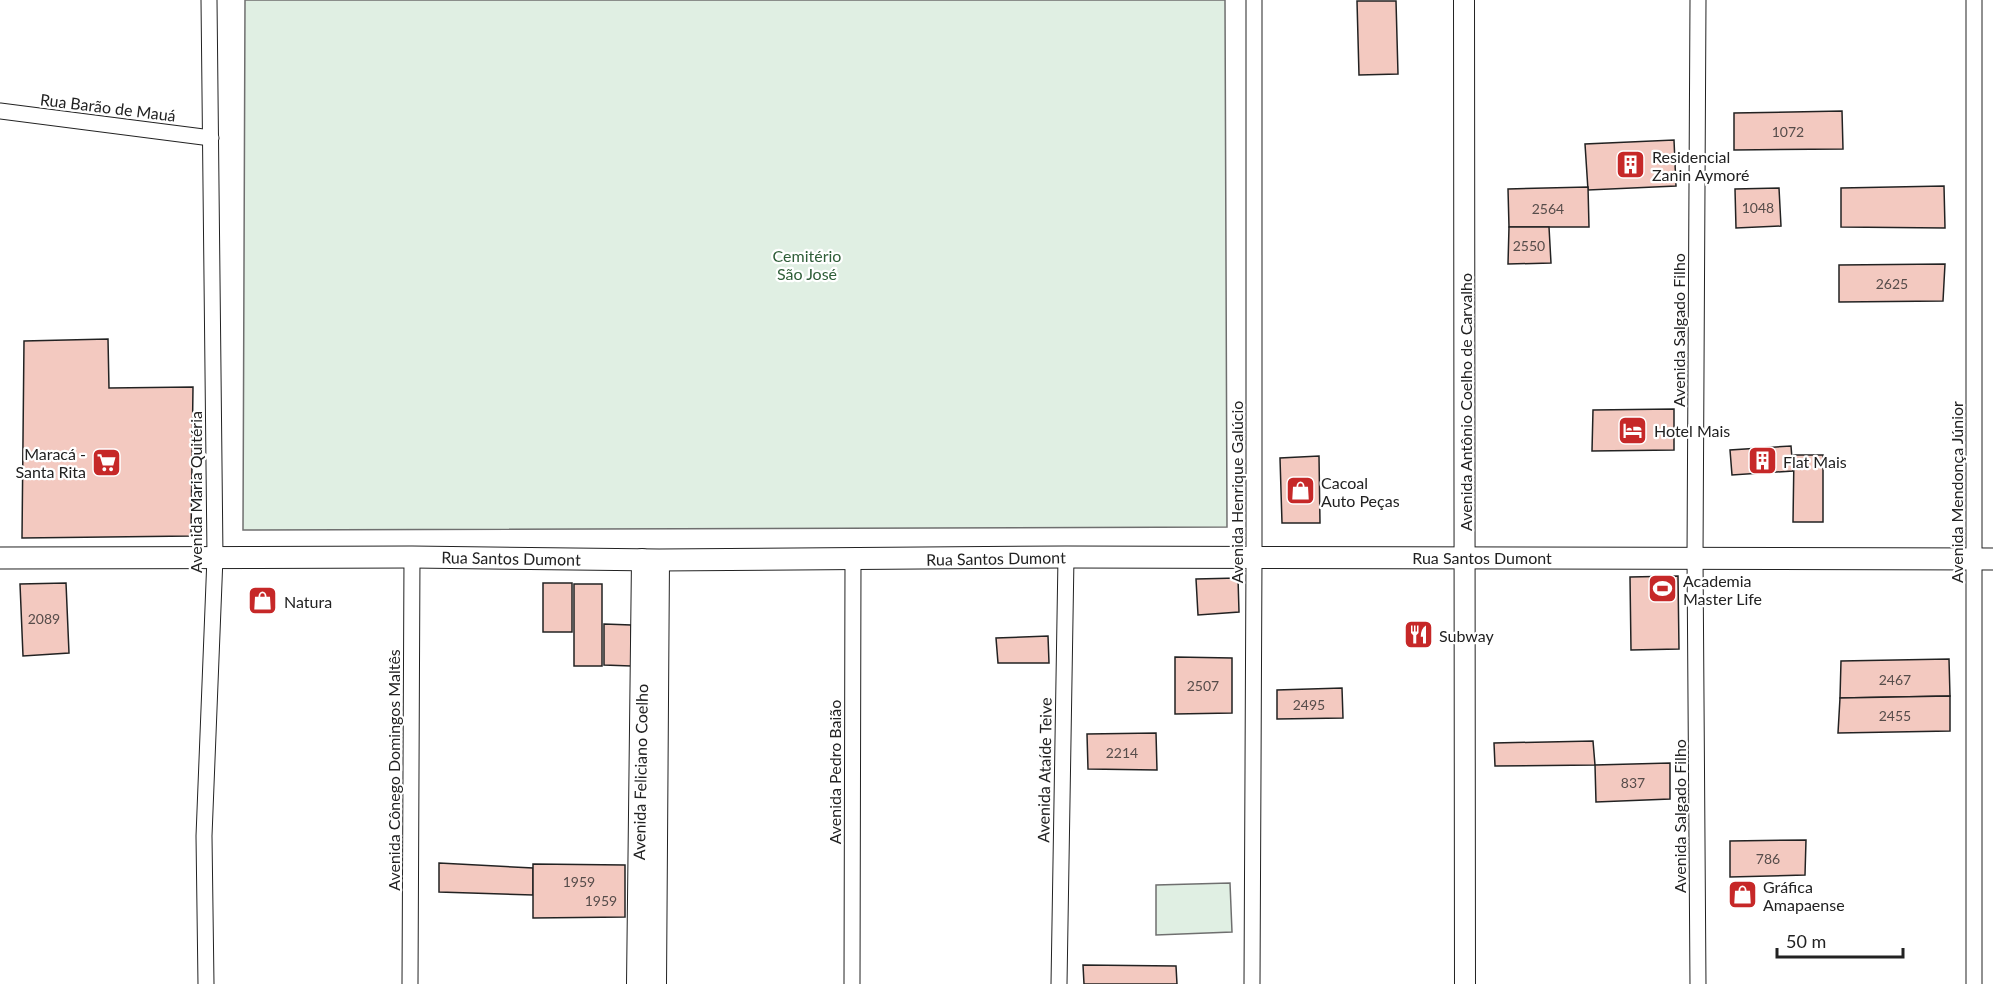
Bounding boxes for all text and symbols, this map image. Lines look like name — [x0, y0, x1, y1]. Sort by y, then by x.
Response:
street label: Rua Barão de Mauá — [39, 89, 177, 125]
house number: 1072 — [1772, 123, 1804, 140]
place label: Residencial Zanin Aymoré — [1652, 147, 1749, 184]
building icon: Residencial Zanin Aymoré — [1615, 149, 1647, 181]
house number: 1048 — [1742, 199, 1774, 216]
house number: 2564 — [1532, 200, 1564, 217]
house number: 2550 — [1513, 237, 1545, 254]
park label: Cemitério São José — [773, 246, 841, 283]
street label: Avenida Salgado Filho — [1669, 253, 1688, 407]
street label: Avenida Antônio Coelho de Carvalho — [1456, 273, 1475, 531]
house number: 2625 — [1876, 275, 1908, 292]
street label: Avenida Henrique Galúcio — [1227, 401, 1246, 583]
street label: Avenida Mendonça Júnior — [1947, 401, 1966, 583]
street label: Avenida Maria Quitéria — [186, 411, 205, 573]
hotel icon: Hotel Mais — [1617, 414, 1649, 446]
place label: Hotel Mais — [1654, 421, 1730, 440]
place label: Maracá - Santa Rita — [15, 444, 86, 481]
building icon: Flat Mais — [1746, 445, 1778, 477]
supermarket icon: Maracá - Santa Rita — [91, 446, 123, 478]
place label: Flat Mais — [1783, 452, 1847, 471]
place label: Cacoal Auto Peças — [1321, 473, 1400, 510]
shop icon: Cacoal Auto Peças — [1284, 475, 1316, 507]
street label: Rua Santos Dumont — [441, 547, 581, 569]
street label: Rua Santos Dumont — [926, 547, 1066, 569]
street label: Rua Santos Dumont — [1412, 548, 1552, 567]
place label: Academia Master Life — [1683, 571, 1762, 608]
sports icon: Academia Master Life — [1646, 573, 1678, 605]
shop icon: Natura — [247, 585, 279, 617]
place label: Natura — [284, 592, 332, 611]
house number: 2089 — [28, 610, 60, 627]
restaurant icon: Subway — [1402, 619, 1434, 651]
place label: Subway — [1439, 626, 1495, 645]
street label: Avenida Cônego Domingos Maltês — [384, 649, 403, 891]
house number: 2467 — [1879, 671, 1911, 688]
house number: 2507 — [1187, 677, 1219, 694]
street label: Avenida Feliciano Coelho — [629, 684, 651, 860]
house number: 2495 — [1293, 696, 1325, 713]
street label: Avenida Ataíde Teive — [1033, 697, 1055, 843]
street label: Avenida Pedro Baião — [825, 700, 844, 844]
house number: 2455 — [1879, 707, 1911, 724]
street label: Avenida Salgado Filho — [1670, 739, 1689, 893]
house number: 2214 — [1106, 744, 1138, 761]
house number: 837 — [1621, 774, 1645, 791]
house number: 786 — [1756, 850, 1780, 867]
house number: 1959 — [563, 873, 595, 890]
place label: Gráfica Amapaense — [1763, 877, 1845, 914]
shop icon: Gráfica Amapaense — [1726, 879, 1758, 911]
house number: 1959 — [585, 892, 617, 909]
scale bar — [1777, 921, 1903, 959]
text: 50 m — [1786, 930, 1826, 952]

